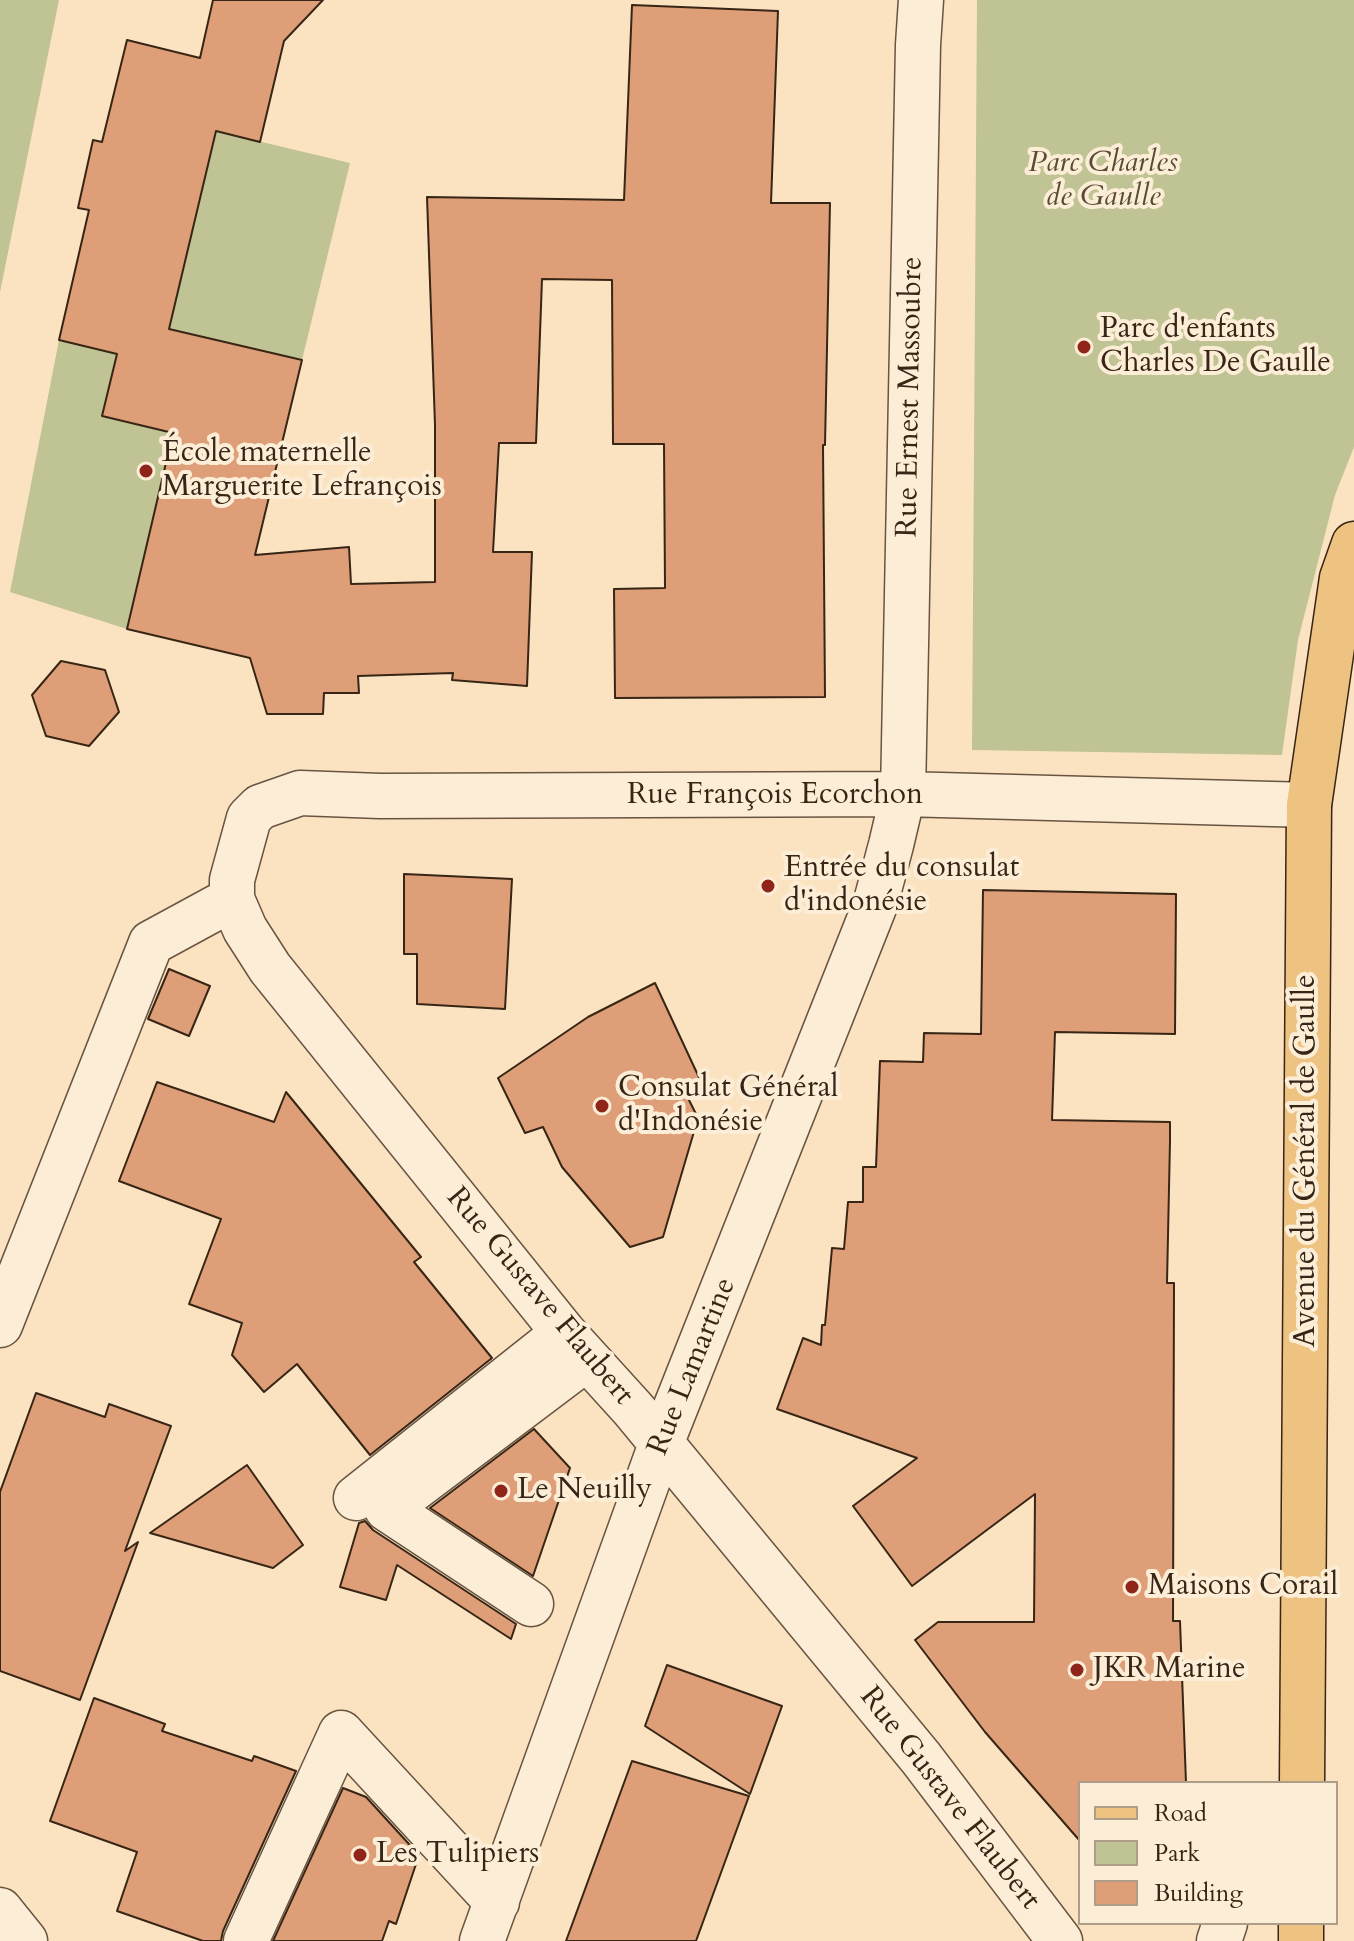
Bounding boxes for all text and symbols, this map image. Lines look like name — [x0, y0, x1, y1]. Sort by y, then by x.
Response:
park label: Parc Charles de Gaulle — [1028, 146, 1178, 216]
street label: Rue Ernest Massoubre — [891, 256, 931, 538]
place label: Parc d'enfants Charles De Gaulle — [1100, 312, 1331, 382]
marker: Parc d'enfants Charles De Gaulle — [1075, 338, 1093, 356]
place label: École maternelle Marguerite Lefrançois — [162, 436, 442, 506]
marker: École maternelle Marguerite Lefrançois — [137, 462, 155, 480]
street label: Rue François Ecorchon — [627, 778, 923, 814]
place label: Entrée du consulat d'indonésie — [784, 851, 1019, 922]
marker: Entrée du consulat d'indonésie — [759, 877, 777, 895]
street label: Avenue du Général de Gaulle — [1289, 974, 1325, 1348]
place label: Consulat Général d'Indonésie — [618, 1071, 838, 1142]
marker: Consulat Général d'Indonésie — [593, 1097, 611, 1115]
street label: Rue Gustave Flaubert — [438, 1181, 640, 1413]
street label: Rue Lamartine — [641, 1273, 745, 1461]
place label: Le Neuilly — [517, 1473, 652, 1509]
marker: Le Neuilly — [492, 1482, 510, 1500]
place label: Maisons Corail — [1148, 1569, 1338, 1605]
marker: Maisons Corail — [1123, 1578, 1141, 1596]
place label: JKR Marine — [1093, 1652, 1246, 1688]
marker: JKR Marine — [1068, 1661, 1086, 1679]
street label: Rue Gustave Flaubert — [851, 1680, 1047, 1918]
legend — [1078, 1781, 1338, 1925]
text: Road — [1154, 1797, 1207, 1830]
place label: Les Tulipiers — [376, 1837, 539, 1873]
text: Park — [1154, 1837, 1200, 1870]
marker: Les Tulipiers — [351, 1846, 369, 1864]
text: Building — [1154, 1877, 1243, 1910]

